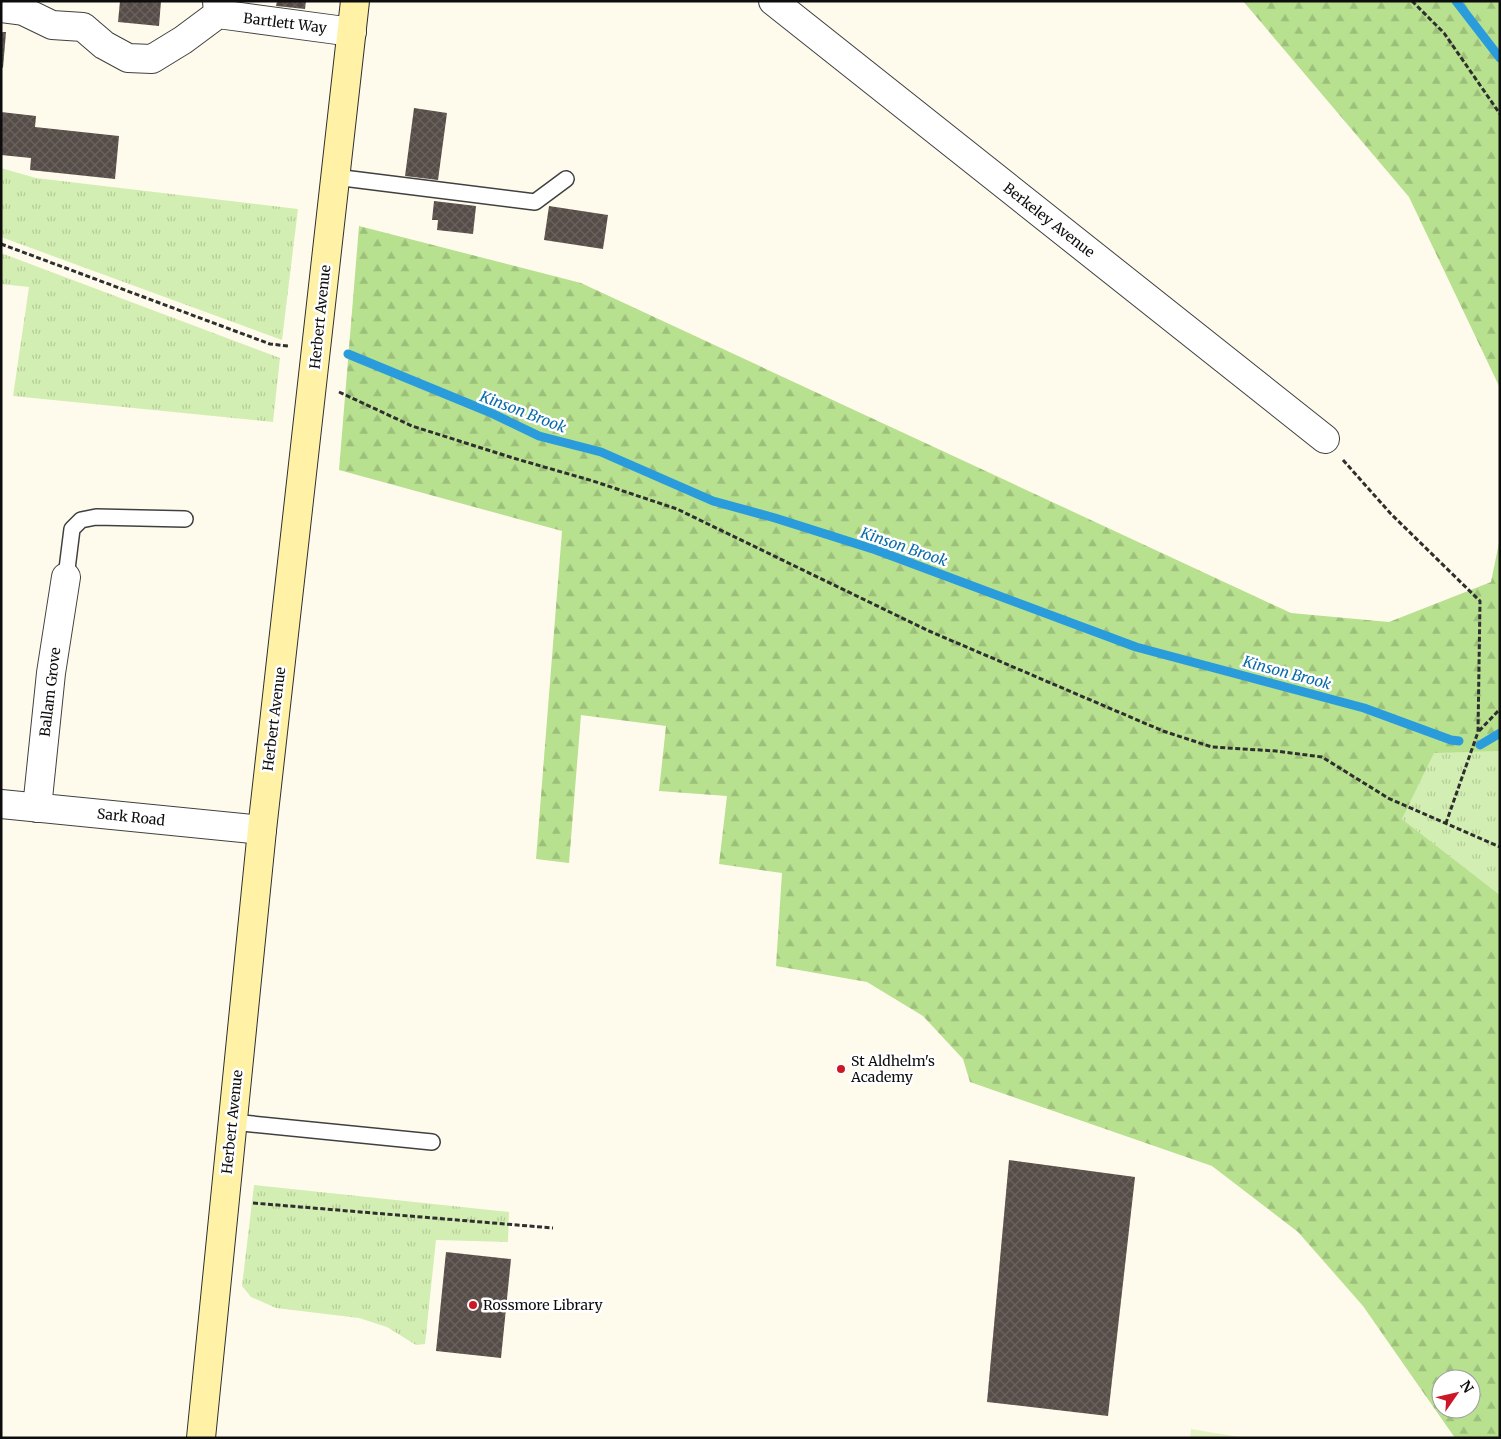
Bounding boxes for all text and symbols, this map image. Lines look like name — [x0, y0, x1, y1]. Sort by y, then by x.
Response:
street label: Bartlett Way — [242, 9, 329, 37]
street label: Berkeley Avenue — [1000, 179, 1098, 261]
street label: Herbert Avenue — [306, 264, 334, 370]
water label: Kinson Brook — [476, 386, 570, 437]
water label: Kinson Brook — [857, 522, 951, 571]
street label: Ballam Grove — [36, 646, 64, 738]
water label: Kinson Brook — [1240, 651, 1334, 694]
street label: Herbert Avenue — [259, 666, 289, 772]
street label: Sark Road — [96, 804, 166, 830]
place label: St Aldhelm's Academy — [850, 1052, 935, 1086]
marker: St Aldhelm's Academy — [835, 1063, 847, 1075]
street label: Herbert Avenue — [218, 1069, 246, 1175]
place label: Rossmore Library — [483, 1296, 603, 1314]
marker: Rossmore Library — [467, 1299, 479, 1311]
north arrow — [1431, 1369, 1481, 1419]
text: N — [1456, 1377, 1477, 1396]

